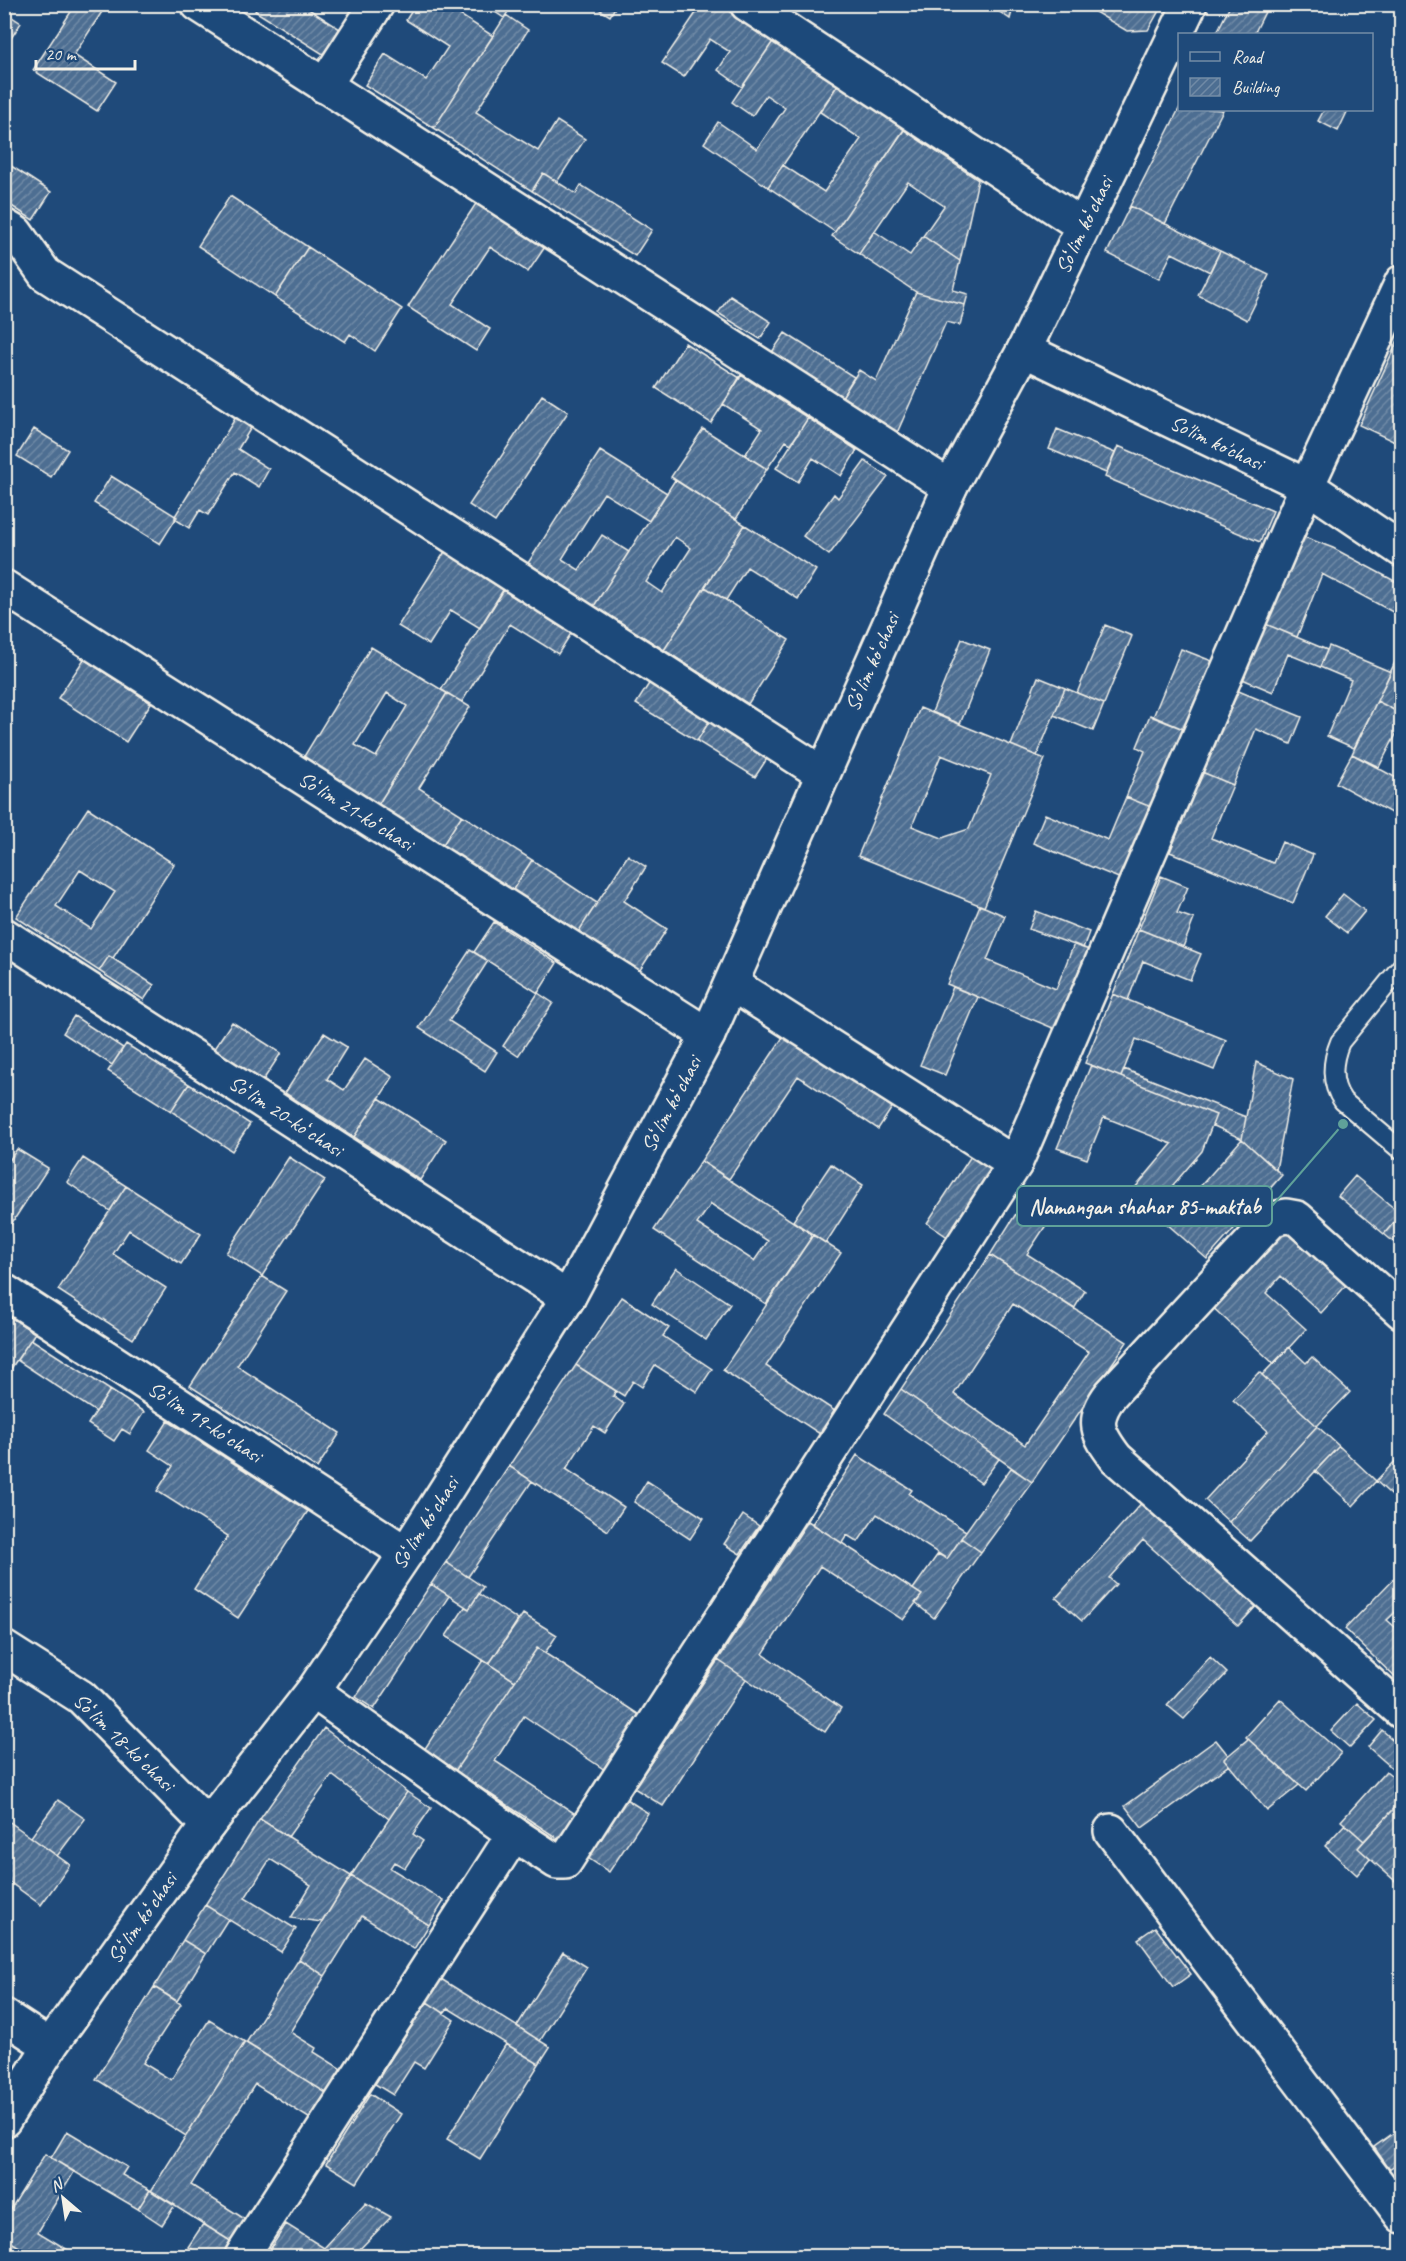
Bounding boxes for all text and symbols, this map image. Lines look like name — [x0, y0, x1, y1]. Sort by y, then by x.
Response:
scale bar — [36, 33, 135, 71]
legend — [1178, 33, 1373, 111]
text: 20 m — [45, 43, 78, 65]
text: Road — [1232, 46, 1265, 68]
text: Building — [1232, 76, 1281, 98]
street label: Soʻlim koʻchasi — [1049, 170, 1120, 278]
street label: So'lim ko'chasi — [1166, 409, 1270, 477]
street label: Soʻlim koʻchasi — [839, 606, 906, 715]
street label: Soʻlim 21-koʻchasi — [294, 765, 421, 858]
street label: Soʻlim koʻchasi — [635, 1049, 708, 1156]
street label: Soʻlim 20-koʻchasi — [224, 1070, 350, 1164]
callout: Namangan shahar 85-maktab — [1017, 1186, 1272, 1226]
text: Namangan shahar 85-maktab — [1029, 1193, 1263, 1221]
street label: Soʻlim 19-koʻchasi — [143, 1376, 269, 1470]
street label: Soʻlim koʻchasi — [386, 1470, 466, 1574]
street label: Soʻlim 18-koʻchasi — [68, 1687, 182, 1799]
street label: Soʻlim koʻchasi — [101, 1865, 184, 1968]
north arrow — [33, 2168, 93, 2228]
text: N — [47, 2173, 68, 2197]

